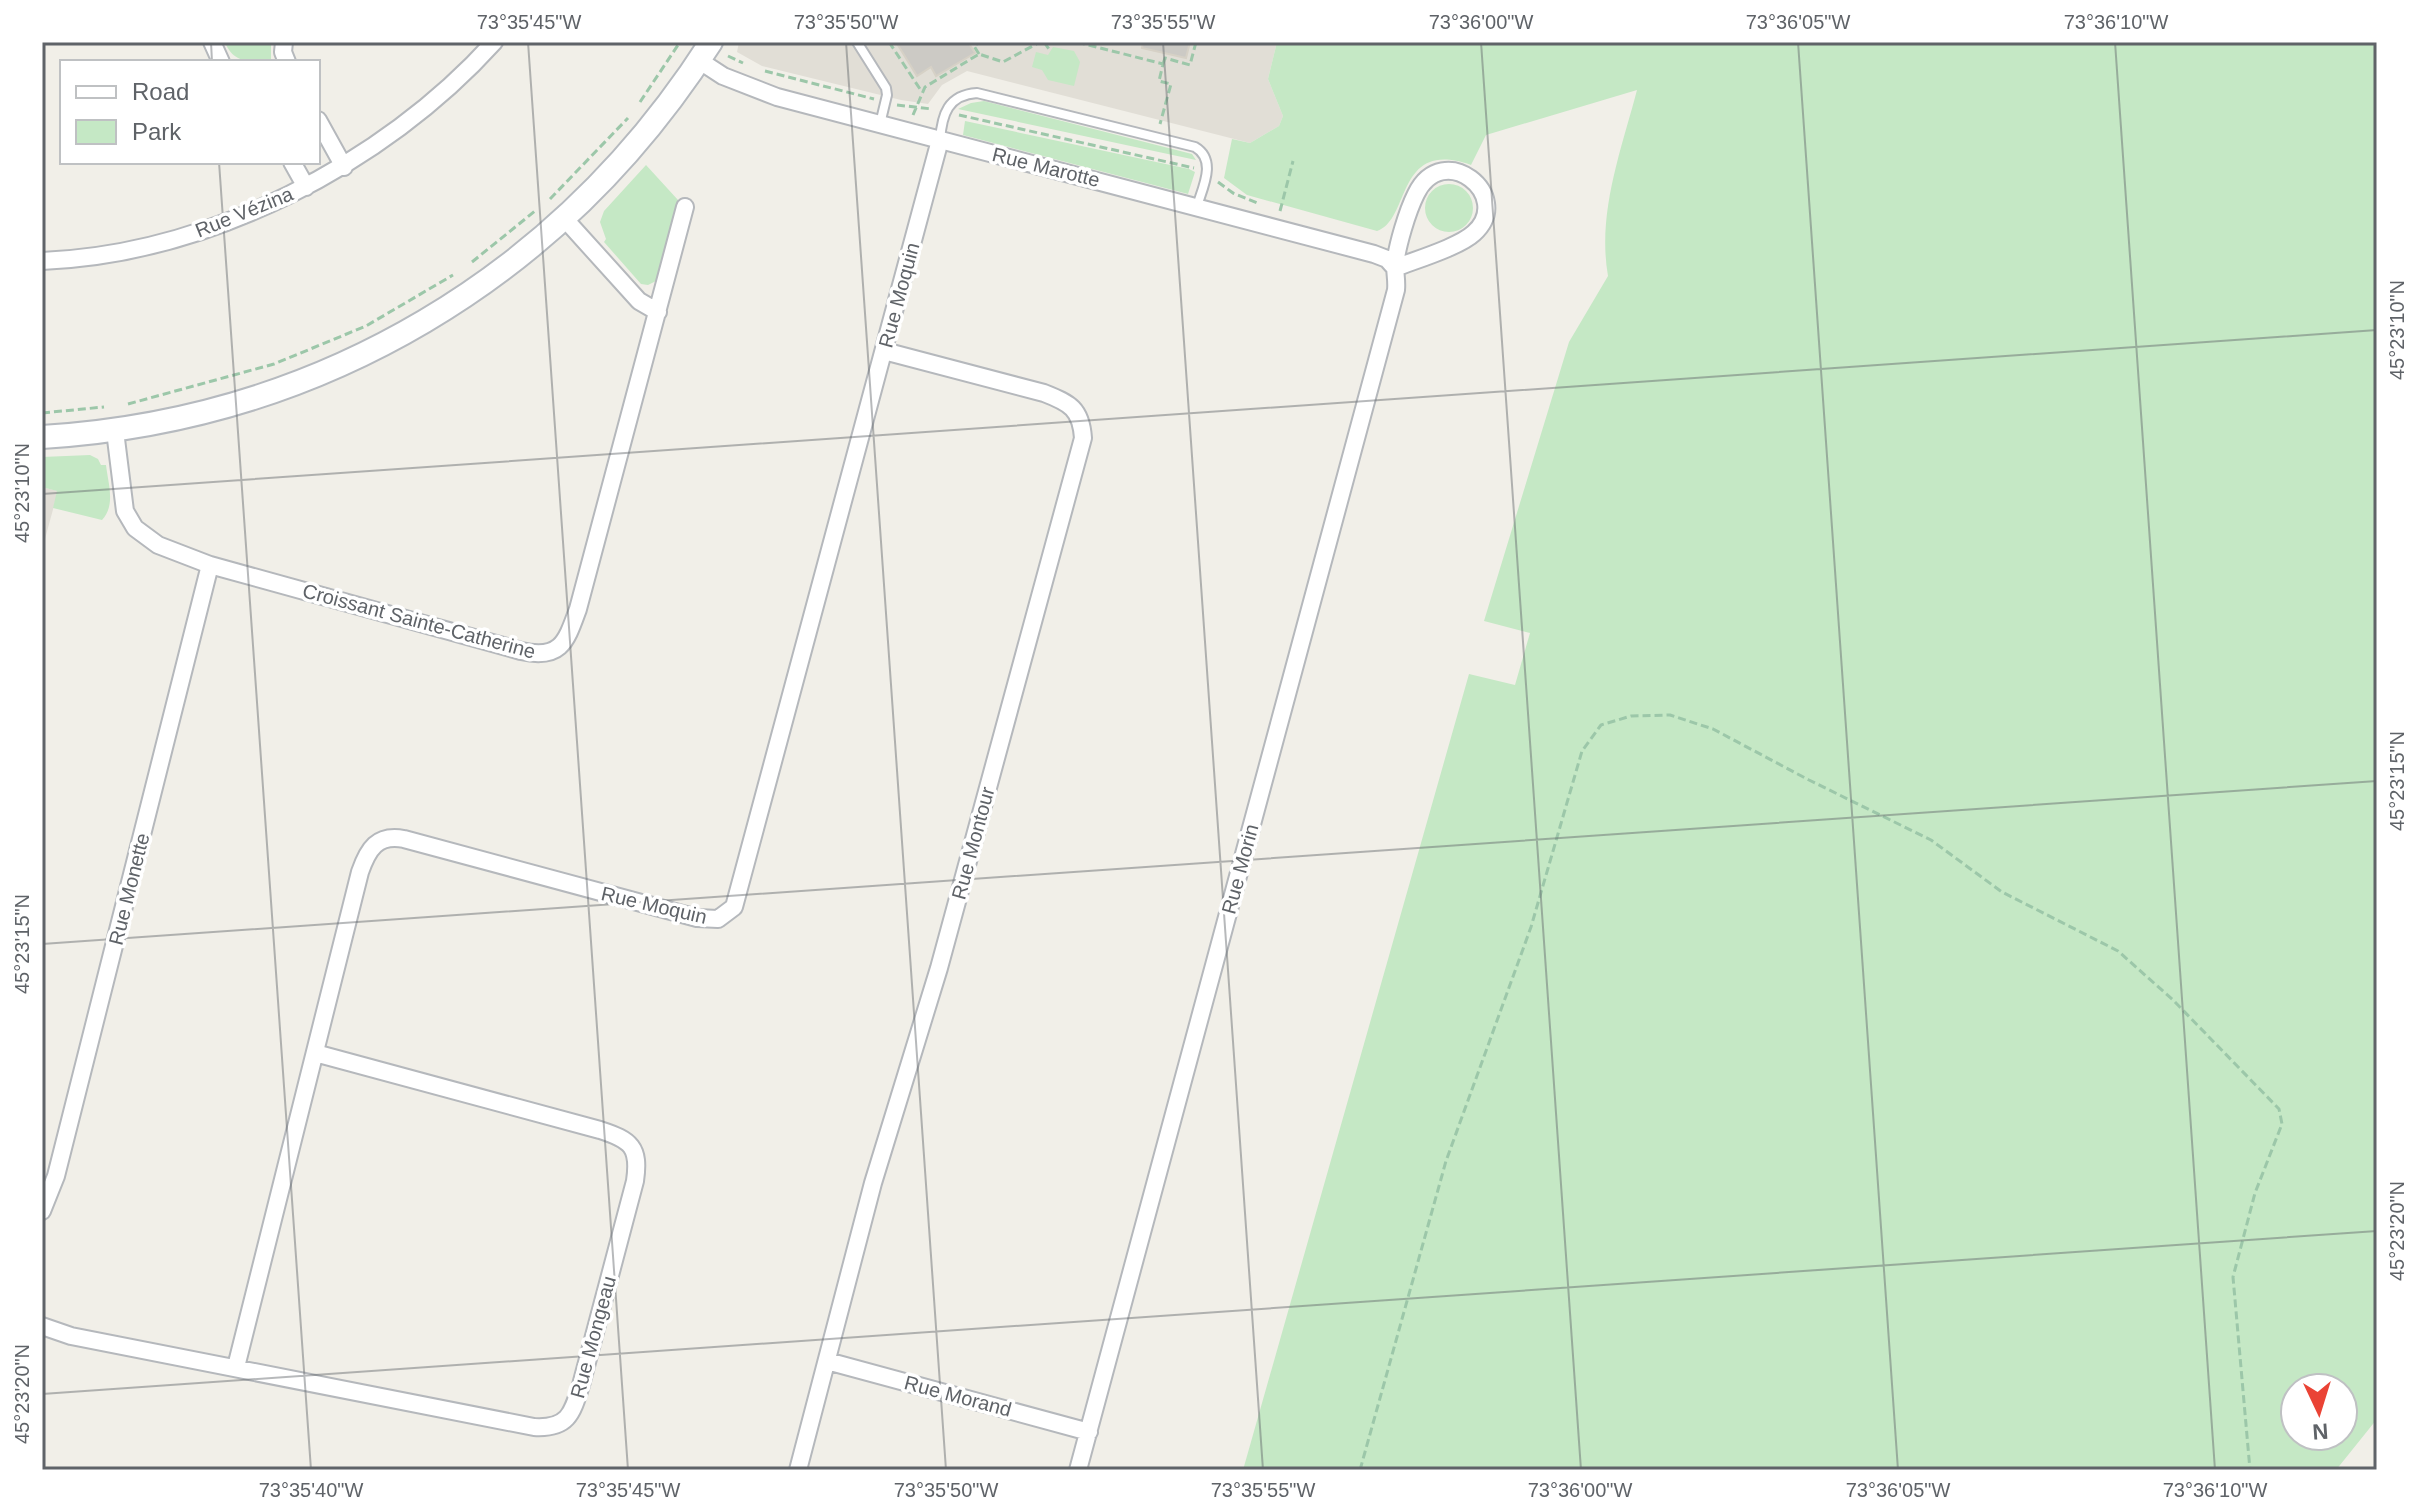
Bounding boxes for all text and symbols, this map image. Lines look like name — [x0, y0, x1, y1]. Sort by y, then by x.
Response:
text: 73°35'45"W — [477, 11, 581, 33]
text: 73°35'50"W — [794, 11, 898, 33]
text: 73°35'55"W — [1111, 11, 1215, 33]
text: 73°36'00"W — [1429, 11, 1533, 33]
text: 73°36'05"W — [1746, 11, 1850, 33]
text: 73°36'10"W — [2064, 11, 2168, 33]
legend — [60, 60, 320, 164]
text: Road — [132, 78, 189, 105]
text: Park — [132, 118, 182, 145]
street label: Rue Marotte — [990, 143, 1102, 191]
street label: Rue Vézina — [192, 182, 297, 242]
street label: Rue Moquin — [874, 240, 924, 350]
text: 45°23'10"N — [2386, 280, 2408, 380]
text: 45°23'10"N — [11, 443, 33, 543]
street label: Croissant Sainte-Catherine — [300, 579, 538, 663]
text: 45°23'15"N — [2386, 731, 2408, 831]
street label: Rue Montour — [947, 784, 999, 902]
street label: Rue Morin — [1217, 822, 1263, 916]
street label: Rue Monette — [104, 831, 154, 947]
street label: Rue Moquin — [599, 882, 709, 928]
text: 45°23'15"N — [11, 894, 33, 994]
text: 45°23'20"N — [2386, 1181, 2408, 1281]
street label: Rue Mongeau — [566, 1273, 620, 1401]
text: 45°23'20"N — [11, 1344, 33, 1444]
street label: Rue Morand — [902, 1371, 1014, 1421]
north arrow — [2279, 1372, 2359, 1452]
text: N — [2312, 1418, 2329, 1444]
text: 73°35'40"W — [259, 1479, 363, 1501]
text: 73°35'45"W — [576, 1479, 680, 1501]
text: 73°35'50"W — [894, 1479, 998, 1501]
text: 73°35'55"W — [1211, 1479, 1315, 1501]
text: 73°36'00"W — [1528, 1479, 1632, 1501]
text: 73°36'05"W — [1846, 1479, 1950, 1501]
text: 73°36'10"W — [2163, 1479, 2267, 1501]

